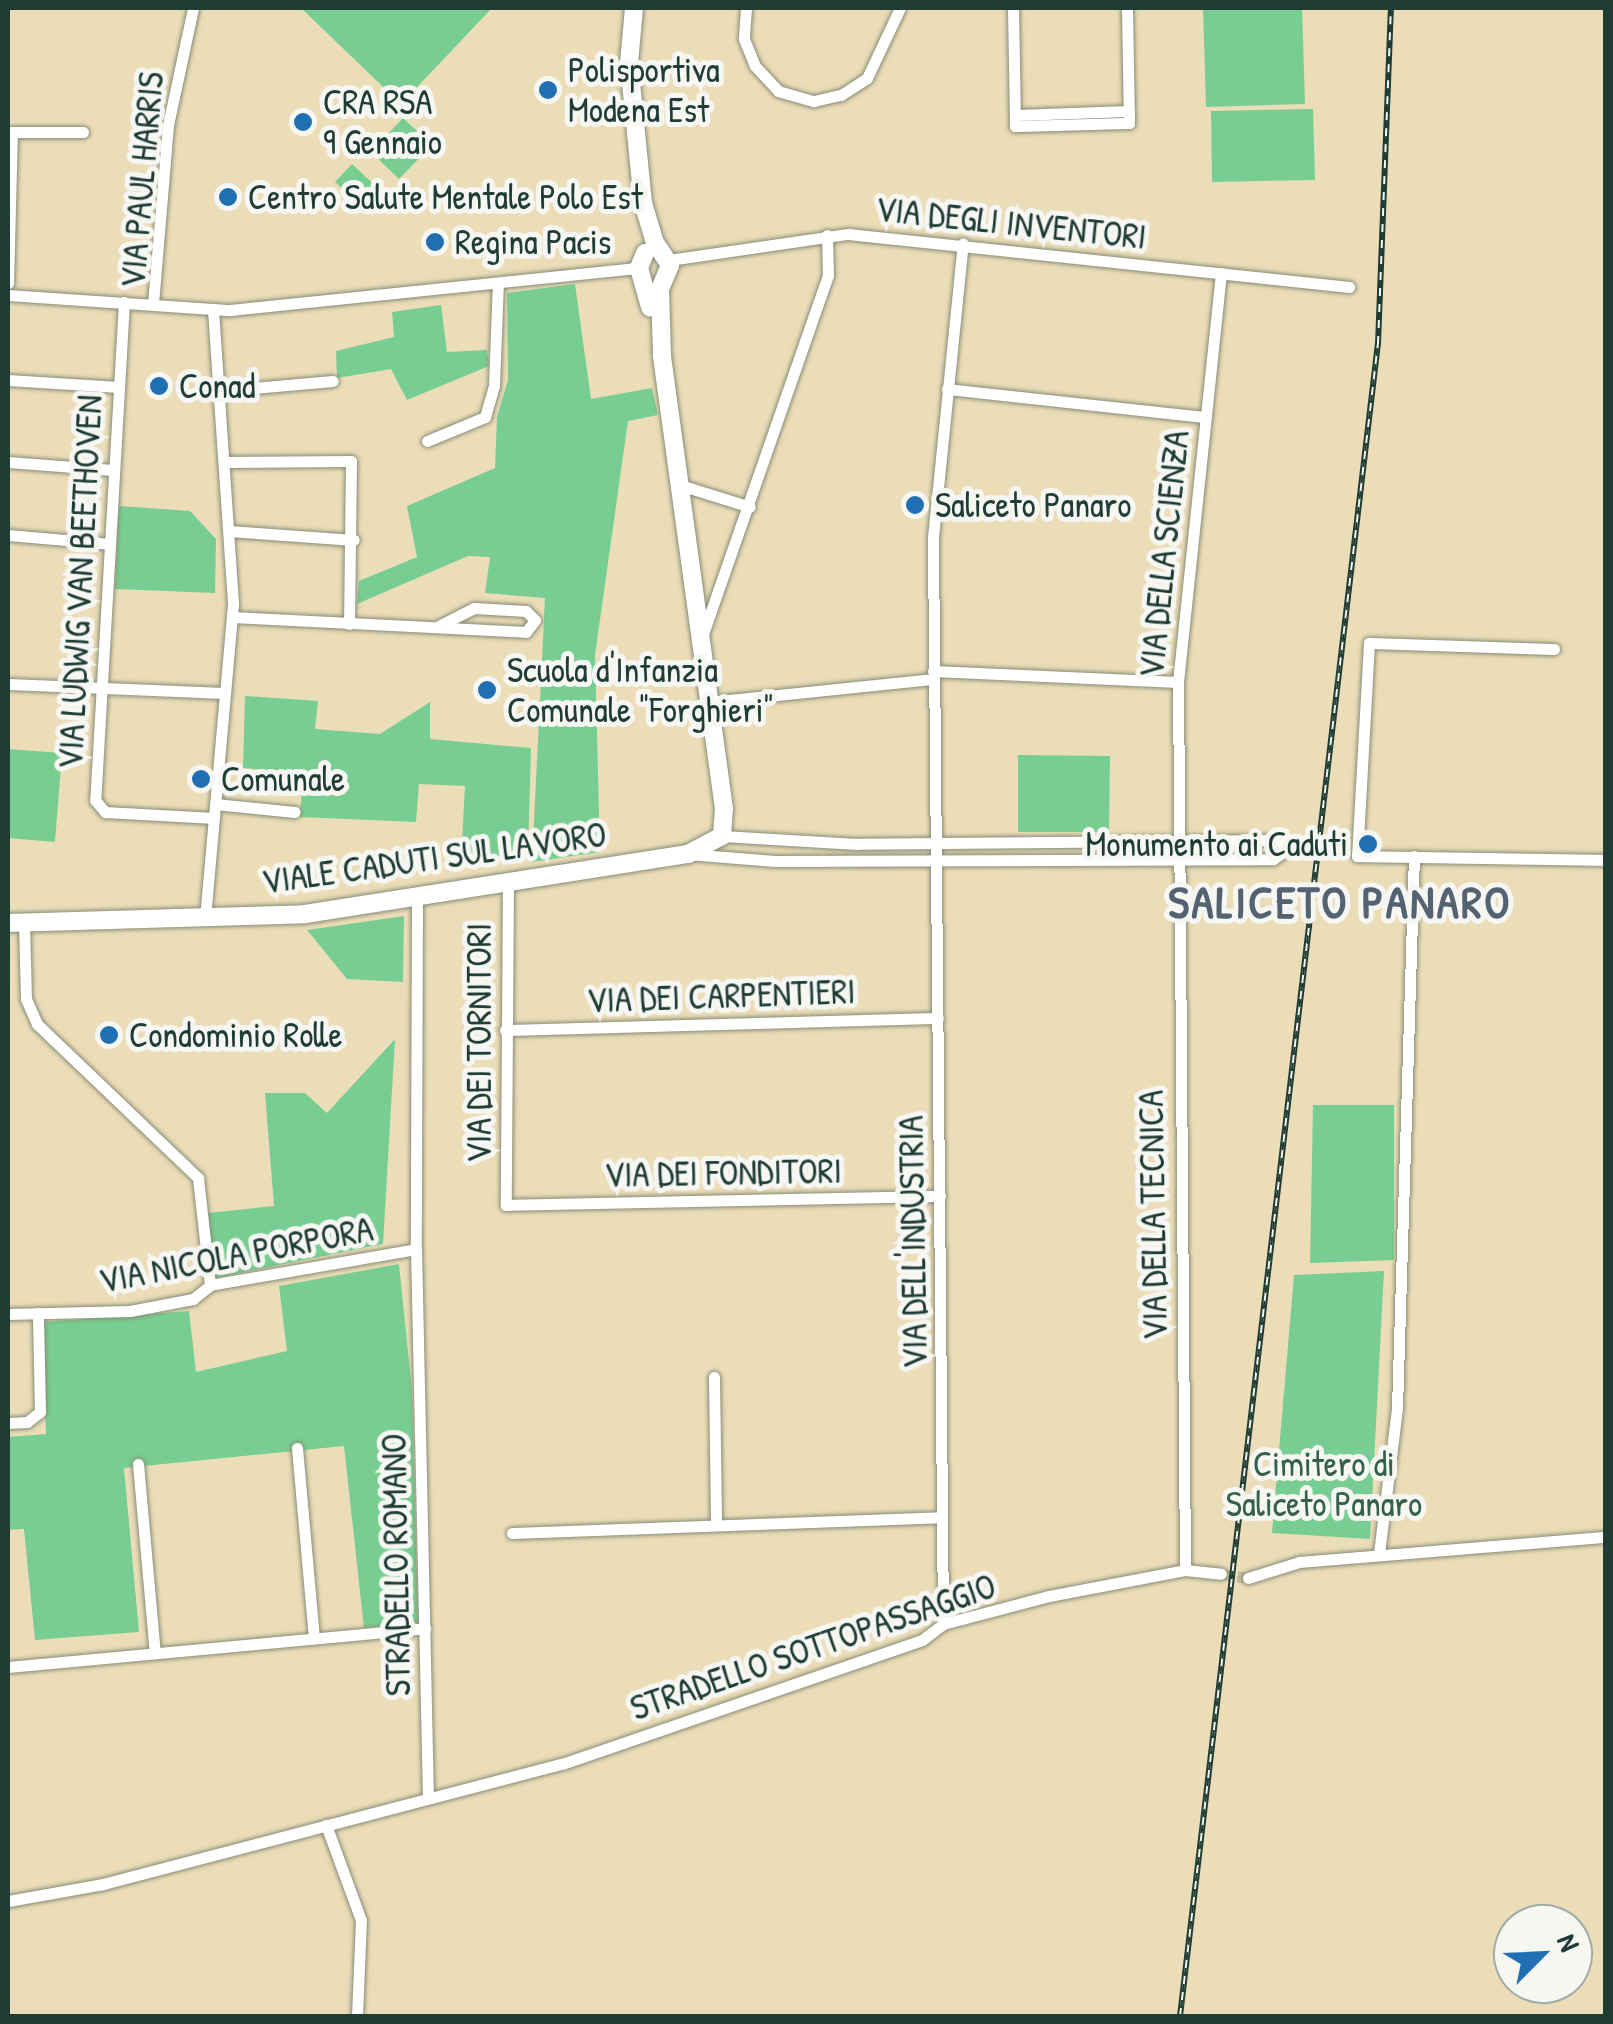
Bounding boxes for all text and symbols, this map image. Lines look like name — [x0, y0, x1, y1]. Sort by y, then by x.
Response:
place label: Polisportiva Modena Est — [568, 49, 720, 131]
street label: VIA PAUL HARRIS — [112, 70, 172, 290]
marker: Polisportiva Modena Est — [537, 79, 559, 101]
place label: CRA RSA 9 Gennaio — [323, 81, 442, 163]
marker: CRA RSA 9 Gennaio — [292, 111, 314, 133]
place label: Centro Salute Mentale Polo Est — [248, 176, 643, 218]
marker: Centro Salute Mentale Polo Est — [217, 186, 239, 208]
street label: VIA DEGLI INVENTORI — [874, 188, 1148, 258]
place label: Regina Pacis — [455, 221, 611, 263]
marker: Regina Pacis — [424, 231, 446, 253]
place label: Conad — [179, 365, 255, 407]
marker: Conad — [148, 375, 170, 397]
street label: VIA LUDWIG VAN BEETHOVEN — [49, 394, 111, 770]
street label: VIA DELLA SCIENZA — [1130, 428, 1198, 680]
place label: Saliceto Panaro — [935, 484, 1131, 526]
marker: Saliceto Panaro — [904, 494, 926, 516]
place label: Scuola d'Infanzia Comunale "Forghieri" — [507, 649, 774, 731]
marker: Scuola d'Infanzia Comunale "Forghieri" — [476, 679, 498, 701]
place label: Comunale — [221, 758, 345, 800]
marker: Comunale — [190, 768, 212, 790]
street label: VIALE CADUTI SUL LAVORO — [259, 813, 609, 903]
place label: Monumento ai Caduti — [1085, 823, 1348, 865]
marker: Monumento ai Caduti — [1357, 833, 1379, 855]
district label: SALICETO PANARO — [1168, 875, 1512, 929]
street label: VIA DEI TORNITORI — [458, 923, 500, 1163]
street label: VIA DEI CARPENTIERI — [586, 970, 856, 1022]
place label: Condominio Rolle — [129, 1014, 342, 1056]
marker: Condominio Rolle — [98, 1024, 120, 1046]
street label: VIA DELLA TECNICA — [1130, 1089, 1176, 1341]
street label: VIA DELL'INDUSTRIA — [890, 1115, 936, 1369]
street label: VIA DEI FONDITORI — [604, 1150, 842, 1196]
street label: VIA NICOLA PORPORA — [95, 1208, 377, 1302]
street label: STRADELLO ROMANO — [373, 1433, 419, 1697]
park label: Cimitero di Saliceto Panaro — [1226, 1443, 1422, 1525]
street label: STRADELLO SOTTOPASSAGGIO — [625, 1565, 1001, 1729]
north arrow — [1493, 1904, 1593, 2004]
text: N — [1548, 1928, 1589, 1957]

